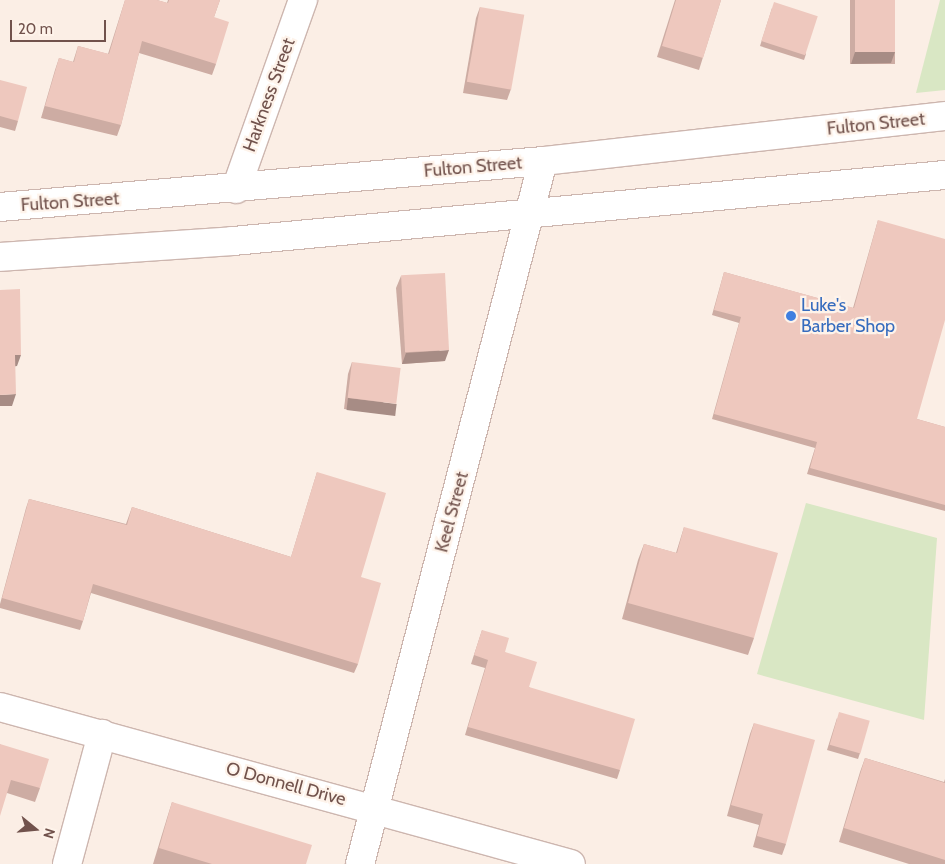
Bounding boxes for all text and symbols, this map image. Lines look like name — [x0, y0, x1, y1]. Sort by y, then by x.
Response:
scale bar — [12, 10, 109, 42]
text: 20 m — [18, 20, 53, 38]
street label: Harkness Street — [238, 35, 300, 155]
street label: Fulton Street — [826, 108, 926, 140]
street label: Fulton Street — [423, 152, 523, 182]
street label: Fulton Street — [20, 188, 120, 216]
place label: Luke's Barber Shop — [801, 295, 895, 338]
marker: Luke's Barber Shop — [785, 310, 797, 322]
street label: Keel Street — [431, 469, 473, 555]
street label: O Donnell Drive — [224, 758, 348, 810]
north arrow — [10, 804, 60, 854]
text: N — [39, 826, 59, 841]

